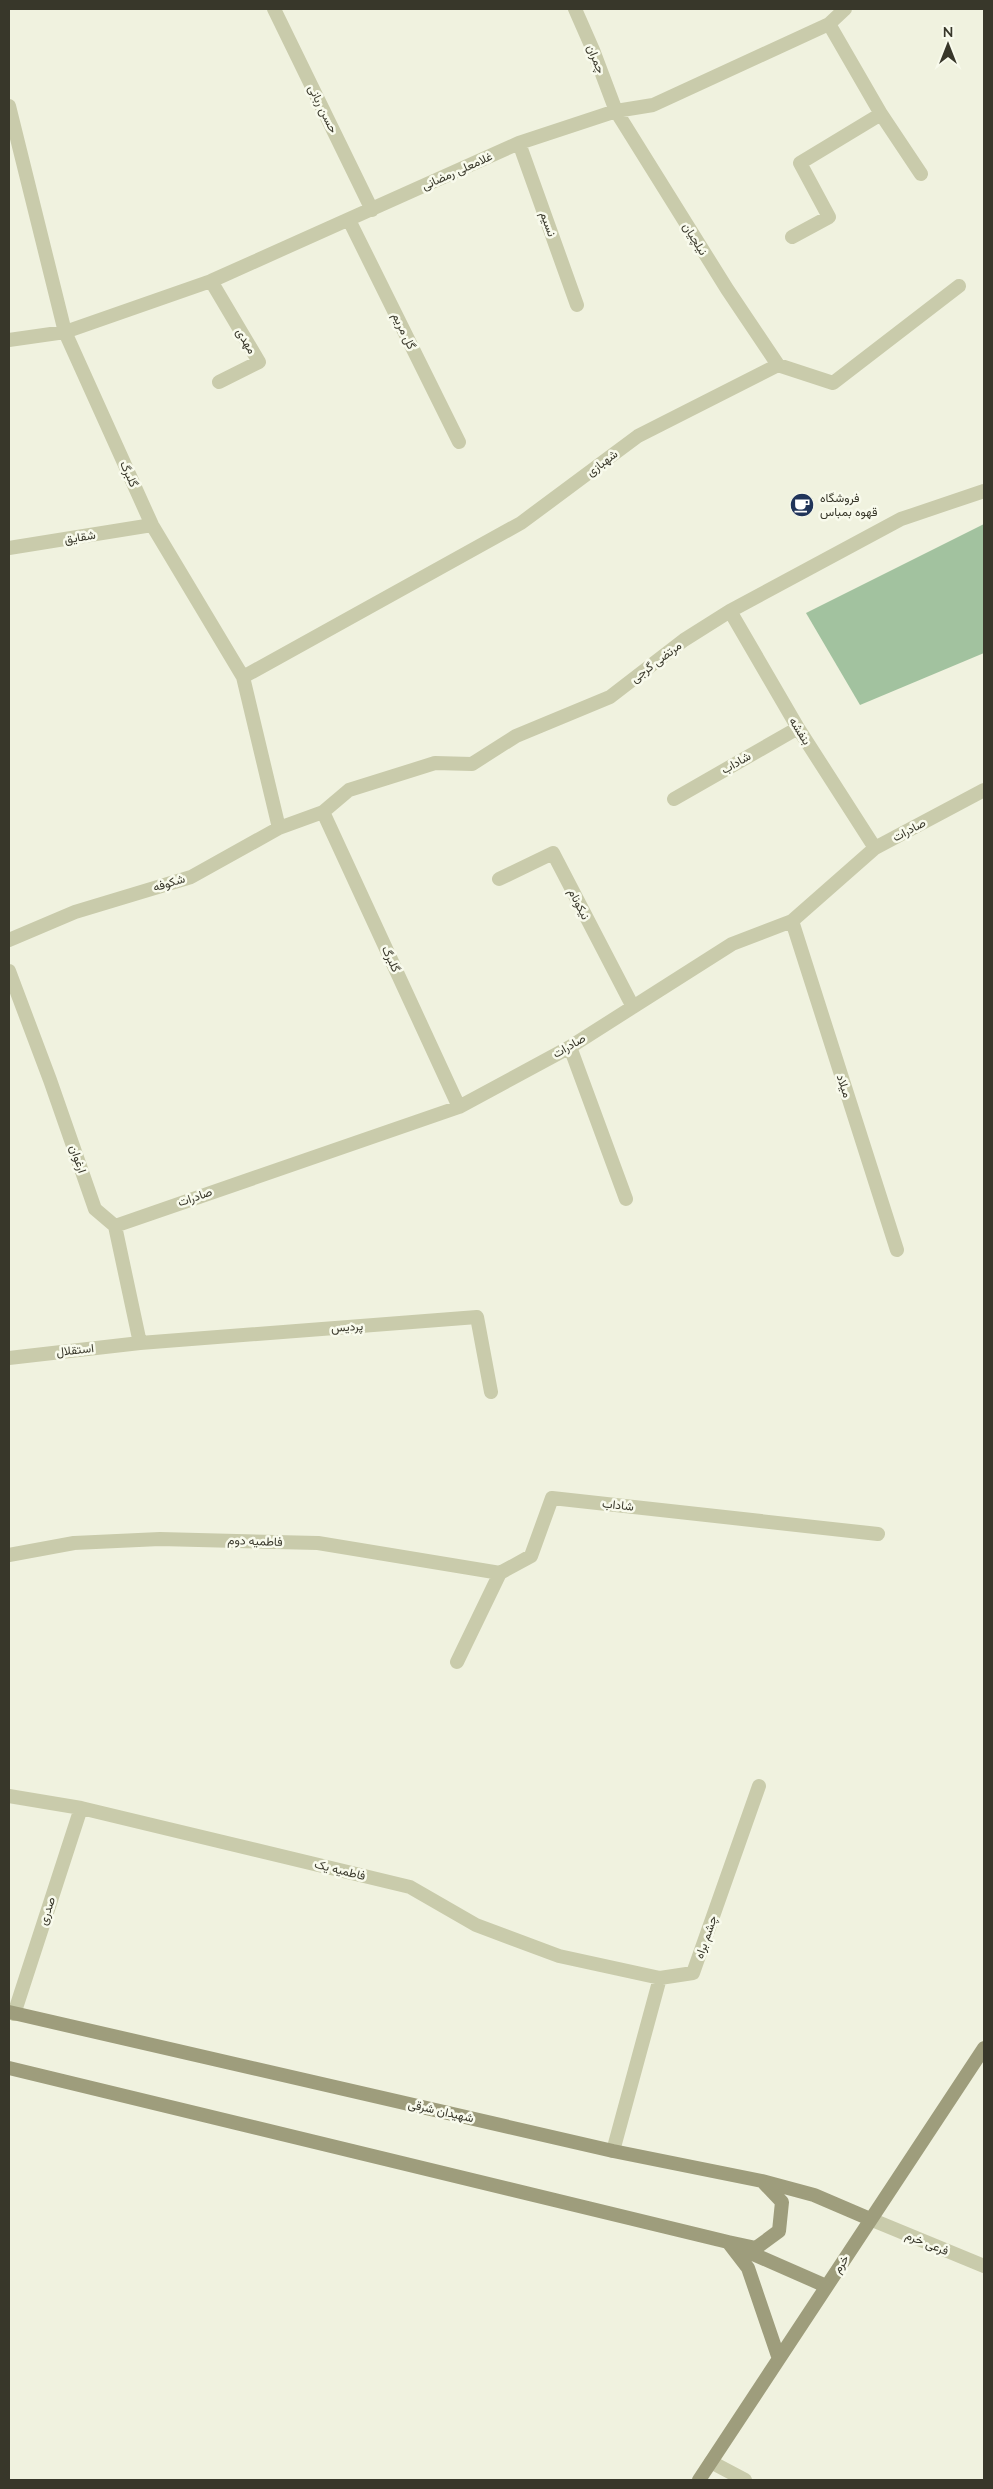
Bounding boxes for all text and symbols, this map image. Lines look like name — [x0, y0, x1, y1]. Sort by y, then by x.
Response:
north arrow — [923, 20, 973, 70]
text: N — [943, 23, 953, 41]
street label: چمران — [583, 42, 609, 76]
street label: حسن ربانی — [304, 82, 342, 136]
street label: غلامعلی رمضانی — [419, 148, 495, 194]
street label: نسیم — [536, 209, 560, 239]
street label: نیلچیان — [679, 220, 711, 258]
street label: گل مریم — [388, 310, 420, 352]
street label: مهدی — [232, 325, 260, 357]
street label: شهبازی — [583, 446, 621, 480]
street label: گلبرگ — [116, 458, 142, 490]
place label: فروشگاه قهوه بمباس — [820, 490, 877, 520]
cafe icon: فروشگاه قهوه بمباس — [789, 492, 815, 518]
street label: شقایق — [63, 527, 97, 547]
street label: مرتضی گرجی — [627, 638, 685, 686]
street label: بنفشه — [786, 714, 815, 747]
street label: شاداب — [718, 748, 753, 777]
street label: صادرات — [890, 815, 928, 845]
street label: شکوفه — [151, 871, 187, 895]
street label: نیکونام — [564, 886, 594, 922]
street label: گلبرگ — [378, 943, 404, 975]
street label: صادرات — [550, 1030, 588, 1062]
street label: میلاد — [834, 1072, 855, 1099]
street label: ارغوان — [66, 1143, 90, 1175]
street label: صادرات — [176, 1184, 214, 1210]
street label: پردیس — [330, 1318, 364, 1336]
street label: استقلال — [55, 1340, 95, 1360]
street label: شاداب — [602, 1495, 635, 1514]
street label: فاطمیه دوم — [227, 1532, 283, 1550]
street label: فاطمیه یک — [313, 1856, 367, 1883]
street label: صدری — [35, 1895, 59, 1927]
street label: چشم براه — [691, 1913, 721, 1961]
street label: شهیدان شرقی — [407, 2096, 475, 2126]
street label: فرعی خرم — [903, 2227, 951, 2259]
street label: خرم — [829, 2252, 853, 2276]

